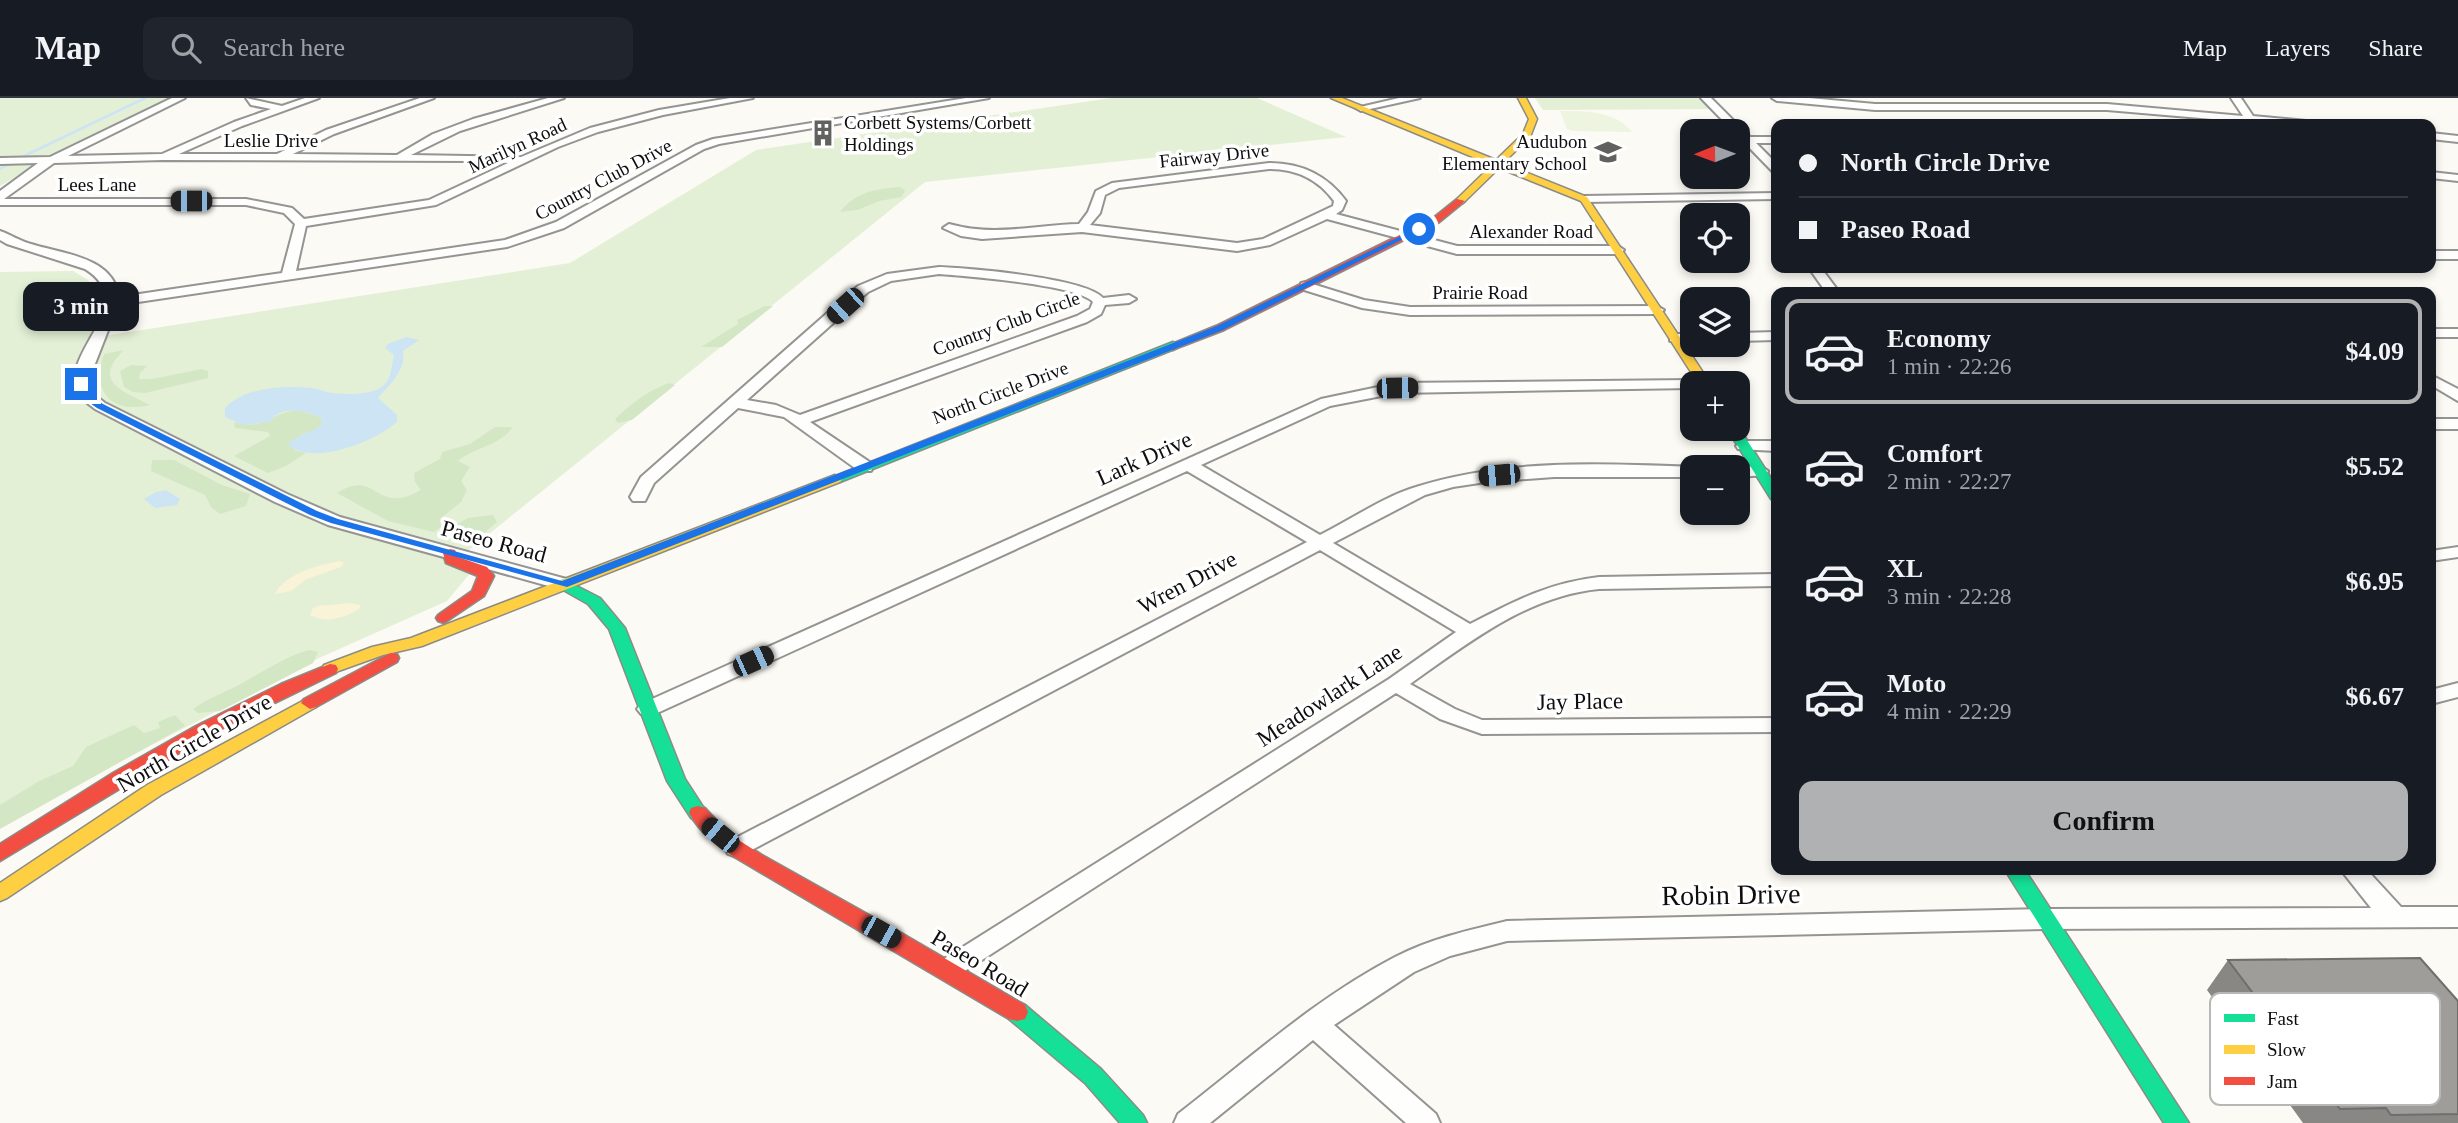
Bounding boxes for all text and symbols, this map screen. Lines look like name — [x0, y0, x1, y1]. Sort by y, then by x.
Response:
search box — [143, 17, 633, 80]
icon: search — [167, 29, 205, 67]
text: Map — [35, 30, 101, 66]
text: Search here — [223, 33, 345, 62]
text: Map — [2183, 35, 2227, 61]
text: Layers — [2265, 35, 2330, 61]
text: Share — [2368, 35, 2423, 61]
place label: Corbett Systems/Corbett Holdings — [844, 112, 1032, 155]
street label: Marilyn Road — [465, 113, 570, 177]
building icon: Corbett Systems/Corbett Holdings — [808, 118, 838, 148]
north arrow — [1680, 119, 1750, 189]
map controls — [1680, 119, 1750, 525]
street label: Leslie Drive — [224, 130, 318, 151]
place label: Audubon Elementary School — [1442, 131, 1587, 174]
street label: Country Club Drive — [531, 134, 675, 224]
school or university icon: Audubon Elementary School — [1593, 137, 1623, 167]
street label: Fairway Drive — [1158, 139, 1270, 172]
text: North Circle Drive — [1841, 148, 2050, 177]
street label: Lees Lane — [58, 174, 136, 195]
car — [171, 191, 213, 212]
button: locate — [1680, 203, 1750, 273]
route start — [1403, 213, 1435, 245]
text: Paseo Road — [1841, 215, 1970, 244]
street label: Alexander Road — [1469, 221, 1593, 242]
callout: 3 min — [23, 282, 139, 331]
street label: Prairie Road — [1432, 282, 1528, 303]
car — [823, 284, 868, 328]
street label: Country Club Circle — [930, 287, 1083, 360]
button: layers — [1680, 287, 1750, 357]
text: 3 min — [53, 294, 109, 319]
icon: car — [1803, 320, 1866, 383]
text: Economy — [1887, 324, 1991, 353]
text: $4.09 — [2346, 337, 2404, 366]
text: 1 min · 22:26 — [1887, 354, 2012, 379]
street label: North Circle Drive — [929, 357, 1071, 428]
route end — [65, 368, 97, 400]
button: + — [1680, 371, 1750, 441]
car — [1376, 377, 1419, 399]
street label: Lark Drive — [1093, 426, 1196, 491]
icon: car — [1803, 435, 1866, 498]
text: Comfort — [1887, 439, 1982, 468]
text: $5.52 — [2346, 452, 2404, 481]
button: − — [1680, 455, 1750, 525]
car — [1478, 463, 1521, 487]
text: 2 min · 22:27 — [1887, 469, 2012, 494]
street label: Paseo Road — [438, 515, 550, 568]
street label: Wren Drive — [1134, 546, 1241, 619]
icon: car — [1803, 550, 1866, 613]
text: XL — [1887, 554, 1923, 583]
text: $6.95 — [2346, 567, 2404, 596]
text: 3 min · 22:28 — [1887, 584, 2012, 609]
street label: Meadowlark Lane — [1252, 639, 1407, 752]
car — [730, 643, 777, 679]
icon: car — [1803, 665, 1866, 728]
text: Moto — [1887, 669, 1946, 698]
text: $6.67 — [2346, 682, 2404, 711]
street label: Jay Place — [1537, 688, 1623, 715]
street label: North Circle Drive — [113, 689, 276, 798]
text: 4 min · 22:29 — [1887, 699, 2012, 724]
button: Confirm — [1799, 781, 2408, 861]
car — [698, 814, 743, 856]
street label: Robin Drive — [1661, 878, 1801, 911]
car — [858, 913, 905, 951]
street label: Paseo Road — [927, 925, 1033, 1002]
legend — [2210, 993, 2440, 1105]
text: Fast — [2267, 1008, 2299, 1029]
text: Slow — [2267, 1039, 2306, 1060]
text: Jam — [2267, 1071, 2298, 1092]

